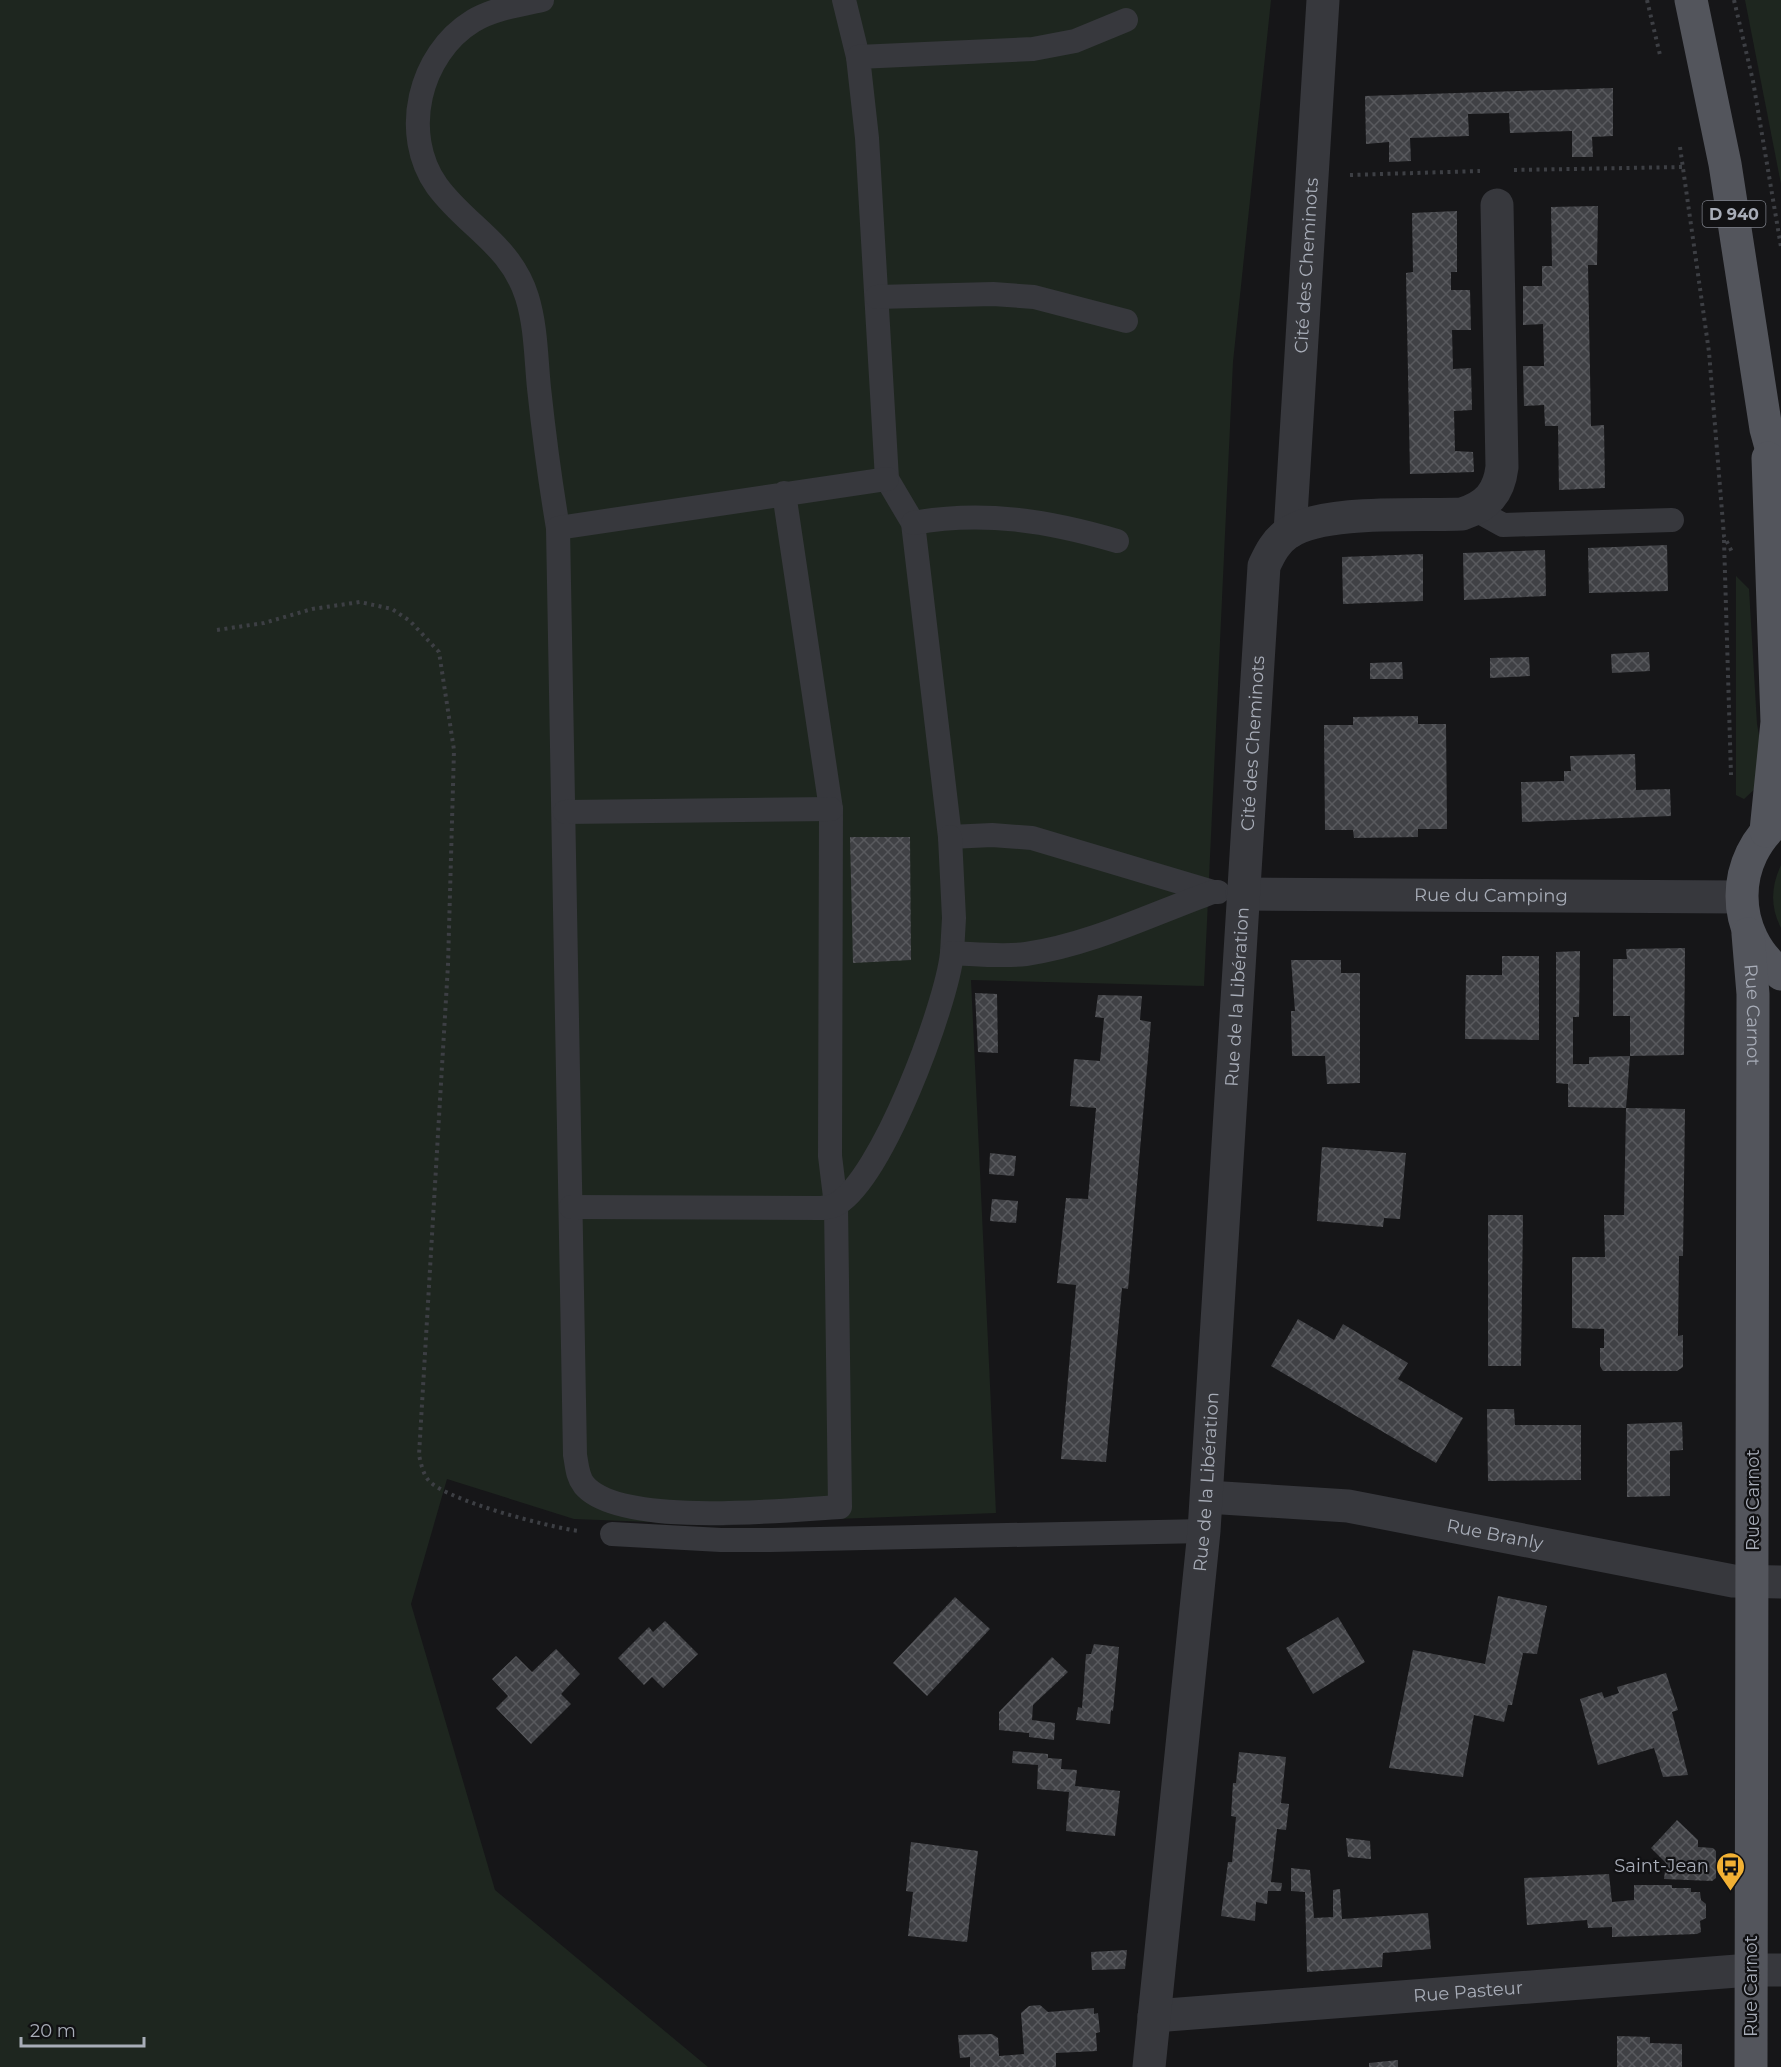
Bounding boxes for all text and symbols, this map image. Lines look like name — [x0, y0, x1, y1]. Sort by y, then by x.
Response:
street label: Cité des Cheminots — [1290, 177, 1323, 354]
road number: D 940 — [1702, 201, 1766, 227]
street label: Cité des Cheminots — [1237, 655, 1269, 832]
street label: Rue du Camping — [1414, 884, 1568, 907]
street label: Rue de la Libération — [1221, 906, 1254, 1087]
street label: Rue Carnot — [1740, 963, 1764, 1066]
street label: Rue de la Libération — [1189, 1391, 1224, 1573]
street label: Rue Carnot — [1742, 1449, 1764, 1551]
street label: Rue Branly — [1445, 1514, 1545, 1555]
bus stop icon: Saint-Jean — [1714, 1850, 1746, 1892]
place label: Saint-Jean — [1614, 1855, 1709, 1877]
street label: Rue Carnot — [1740, 1935, 1762, 2037]
street label: Rue Pasteur — [1412, 1977, 1524, 2007]
scale bar — [21, 2010, 144, 2048]
text: 20 m — [30, 2020, 76, 2042]

